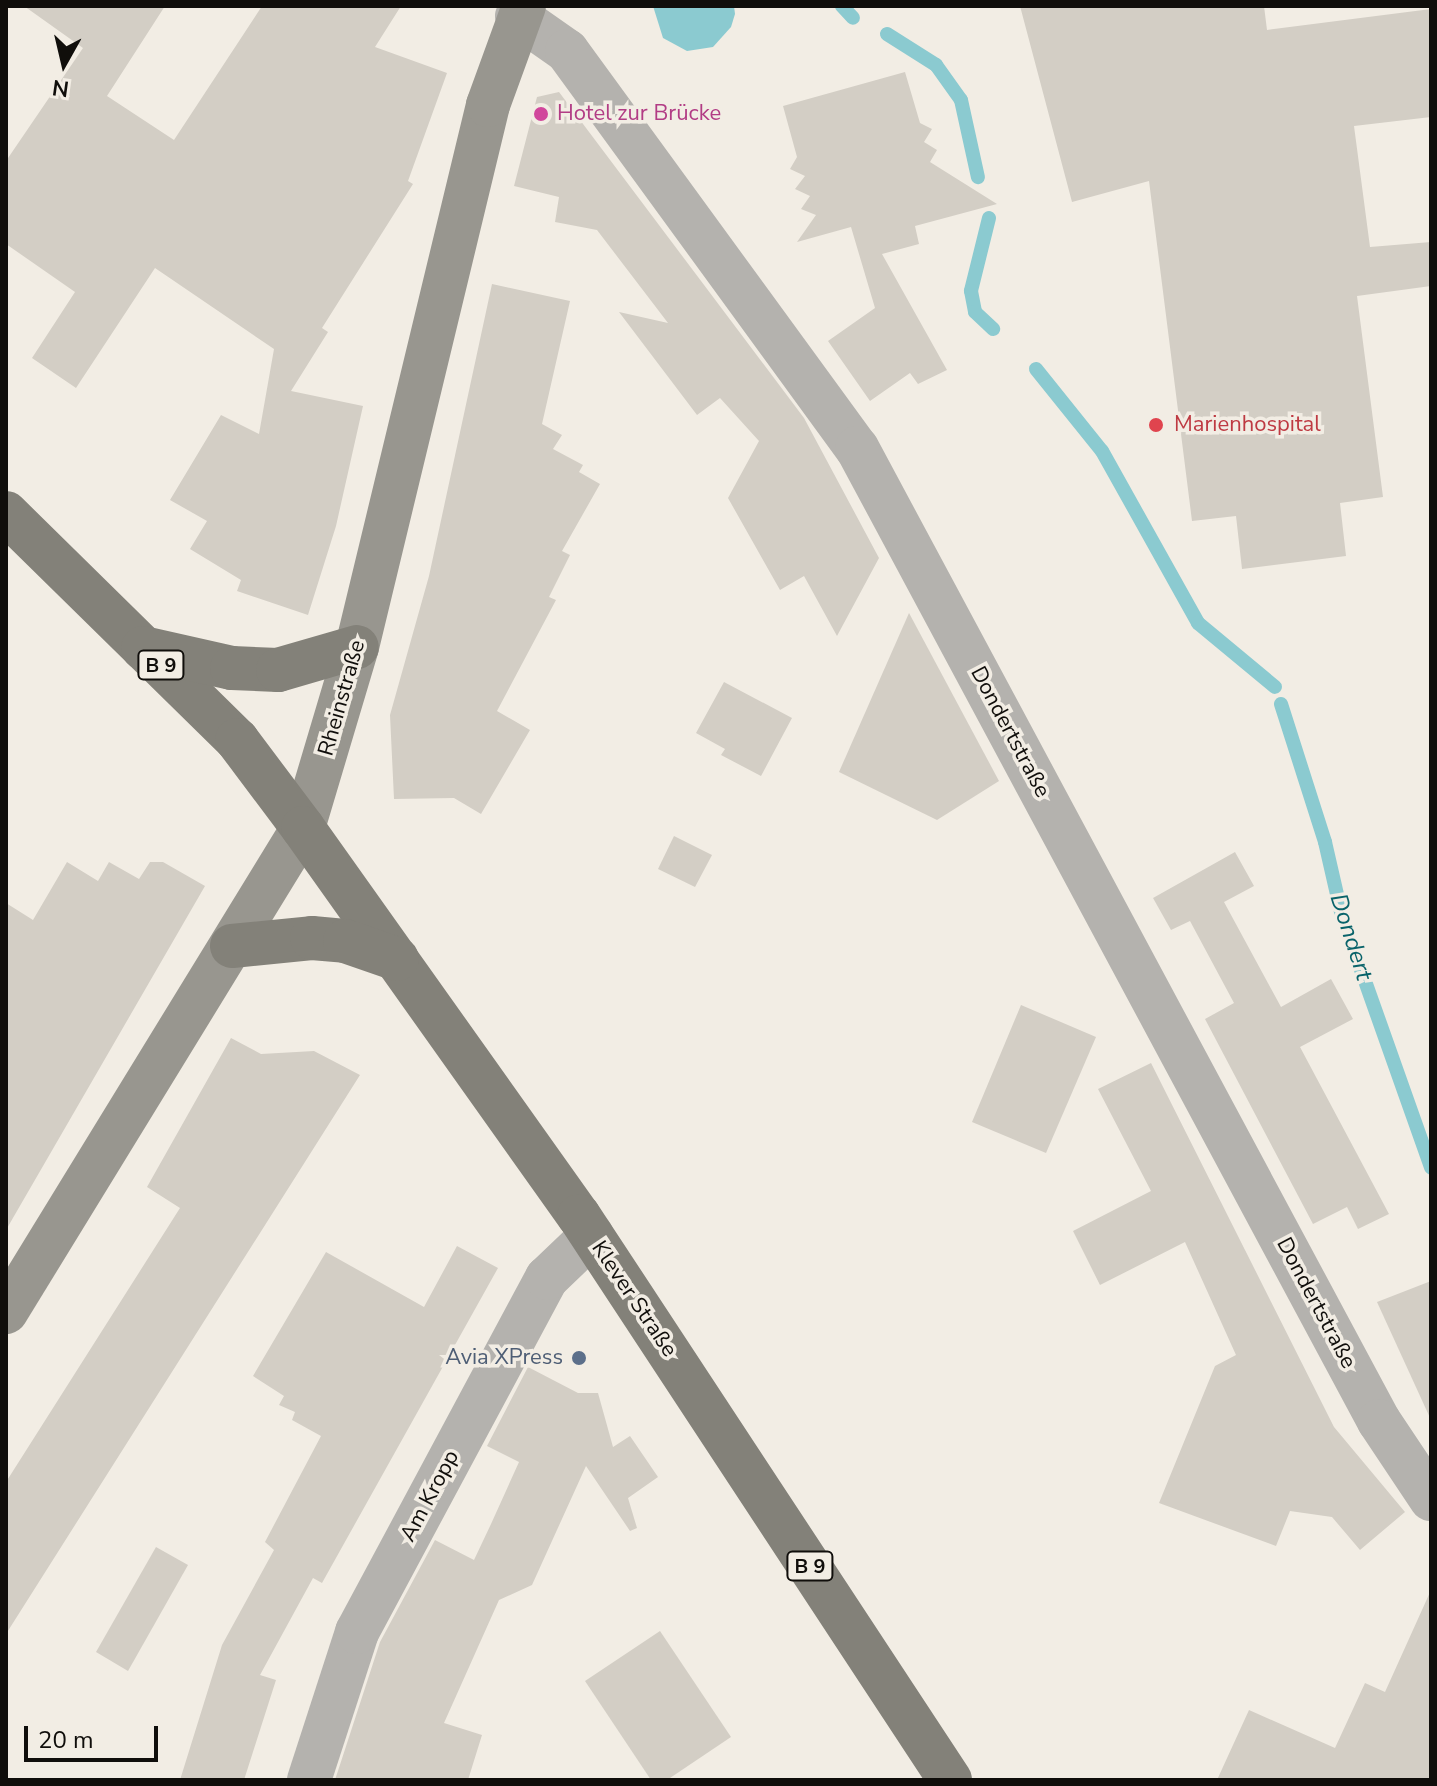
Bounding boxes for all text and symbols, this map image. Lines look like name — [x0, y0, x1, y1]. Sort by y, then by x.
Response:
north arrow — [24, 24, 104, 104]
text: N — [50, 72, 71, 104]
place label: Hotel zur Brücke — [557, 101, 721, 127]
marker: Hotel zur Brücke — [532, 105, 550, 123]
place label: Marienhospital — [1174, 412, 1321, 438]
marker: Marienhospital — [1145, 414, 1167, 436]
street label: Rheinstraße — [313, 637, 371, 759]
road number: B 9 — [137, 649, 185, 681]
street label: Dondertstraße — [964, 662, 1056, 802]
water label: Dondert — [1324, 890, 1378, 984]
street label: Dondertstraße — [1270, 1233, 1362, 1373]
street label: Klever Straße — [586, 1236, 682, 1362]
place label: Avia XPress — [445, 1345, 563, 1371]
marker: Avia XPress — [570, 1349, 588, 1367]
street label: Am Kropp — [395, 1446, 465, 1546]
road number: B 9 — [786, 1550, 834, 1582]
scale bar — [28, 1710, 162, 1760]
text: 20 m — [38, 1724, 94, 1756]

